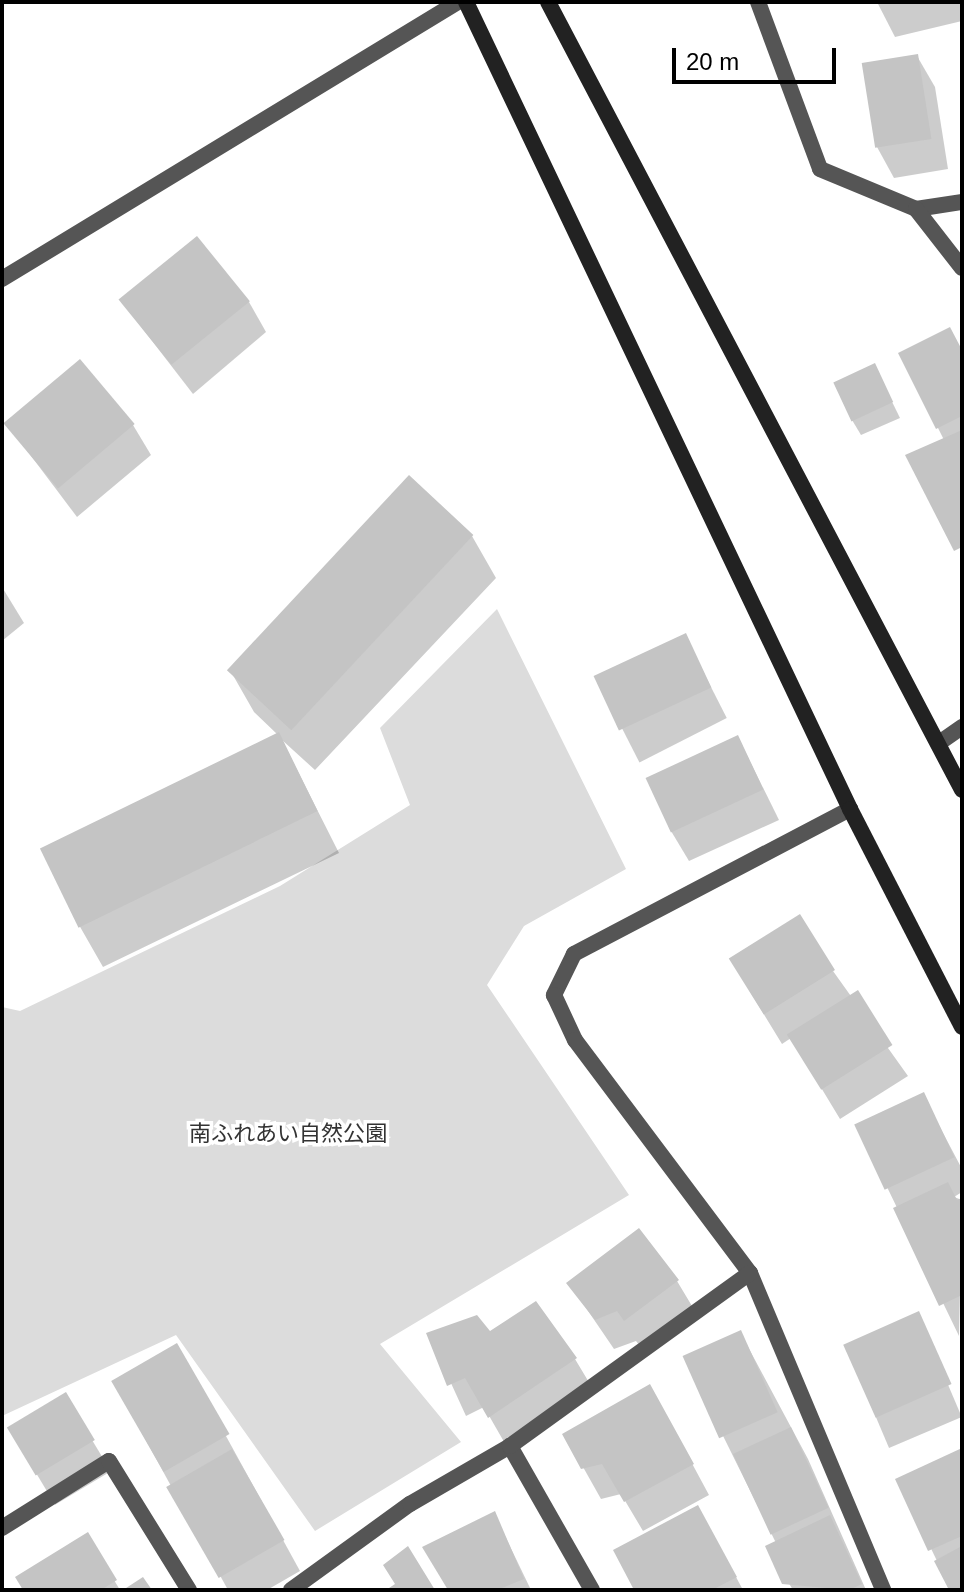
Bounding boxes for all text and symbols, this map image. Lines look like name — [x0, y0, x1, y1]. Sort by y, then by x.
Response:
scale bar — [676, 32, 840, 82]
text: 20 m — [686, 48, 739, 75]
park label: 南ふれあい自然公園 — [189, 1121, 387, 1147]

